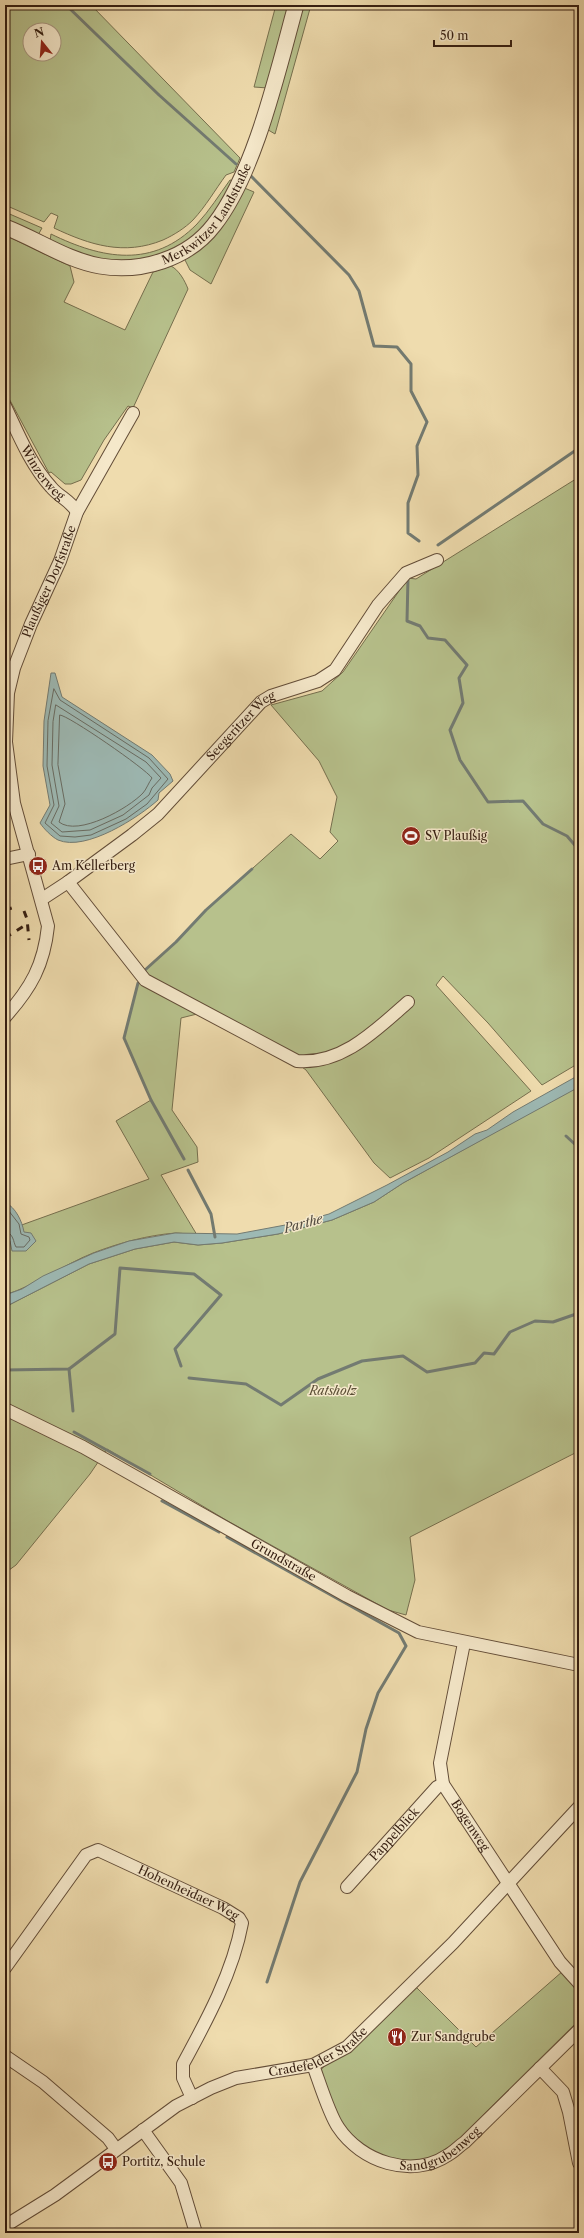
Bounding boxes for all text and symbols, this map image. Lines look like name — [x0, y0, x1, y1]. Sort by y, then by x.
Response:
north arrow — [22, 22, 62, 62]
scale bar — [434, 22, 511, 48]
text: N — [32, 24, 46, 41]
text: 50 m — [440, 28, 469, 43]
street label: Merkwitzer Landstraße — [159, 161, 254, 268]
street label: Winzerweg — [17, 442, 68, 504]
street label: Plaußiger Dorfstraße — [18, 523, 79, 640]
street label: Seegeritzer Weg — [203, 687, 277, 764]
sports icon: SV Plaußig — [400, 825, 422, 847]
place label: SV Plaußig — [425, 828, 488, 843]
bus stop icon: Am Kellerberg — [27, 855, 49, 877]
place label: Am Kellerberg — [51, 858, 136, 873]
water label: Parthe — [281, 1210, 325, 1236]
park label: Ratsholz — [308, 1383, 357, 1398]
street label: Grundstraße — [248, 1535, 319, 1584]
street label: Bogenweg — [448, 1796, 493, 1854]
street label: Pappelblick — [366, 1803, 423, 1864]
street label: Hohenheidaer Weg — [136, 1862, 242, 1923]
street label: Cradefelder Straße — [267, 2023, 370, 2079]
restaurant icon: Zur Sandgrube — [386, 2026, 408, 2048]
place label: Zur Sandgrube — [411, 2029, 496, 2044]
street label: Sandgrubenweg — [399, 2123, 484, 2173]
bus stop icon: Portitz, Schule — [97, 2151, 119, 2173]
place label: Portitz, Schule — [122, 2154, 206, 2169]

